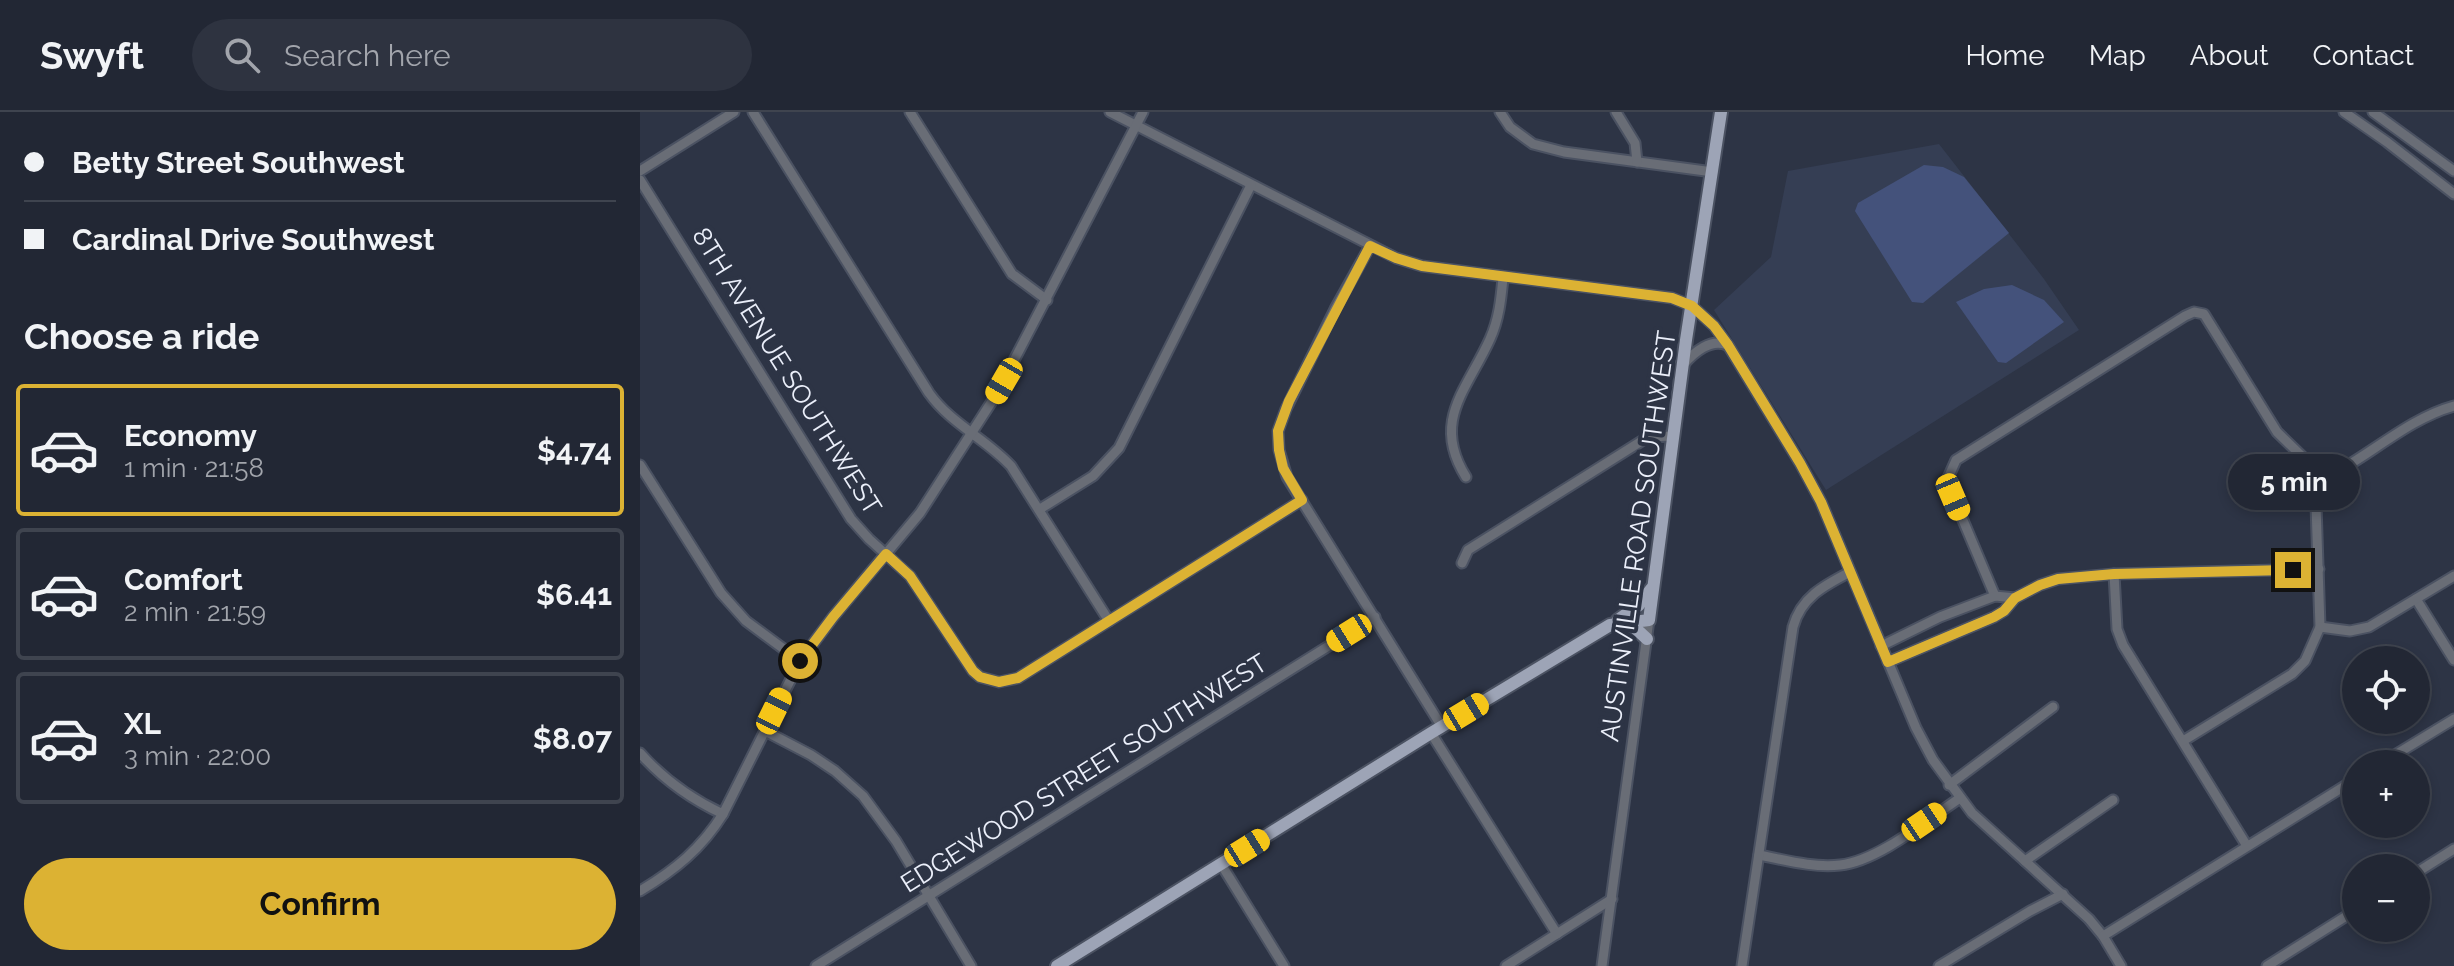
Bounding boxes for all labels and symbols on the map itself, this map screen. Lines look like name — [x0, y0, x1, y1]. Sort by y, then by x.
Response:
street label: 8TH AVENUE SOUTHWEST — [686, 222, 888, 520]
street label: AUSTINVILLE ROAD SOUTHWEST — [1594, 329, 1682, 743]
car — [982, 354, 1026, 408]
callout: 5 min — [2227, 454, 2359, 510]
car — [1933, 470, 1973, 524]
route end — [2275, 552, 2311, 588]
car — [1322, 610, 1376, 656]
route start — [782, 643, 818, 679]
street label: EDGEWOOD STREET SOUTHWEST — [895, 647, 1273, 899]
car — [753, 684, 795, 738]
car — [1439, 689, 1493, 735]
car — [1897, 799, 1951, 845]
car — [1220, 825, 1274, 871]

